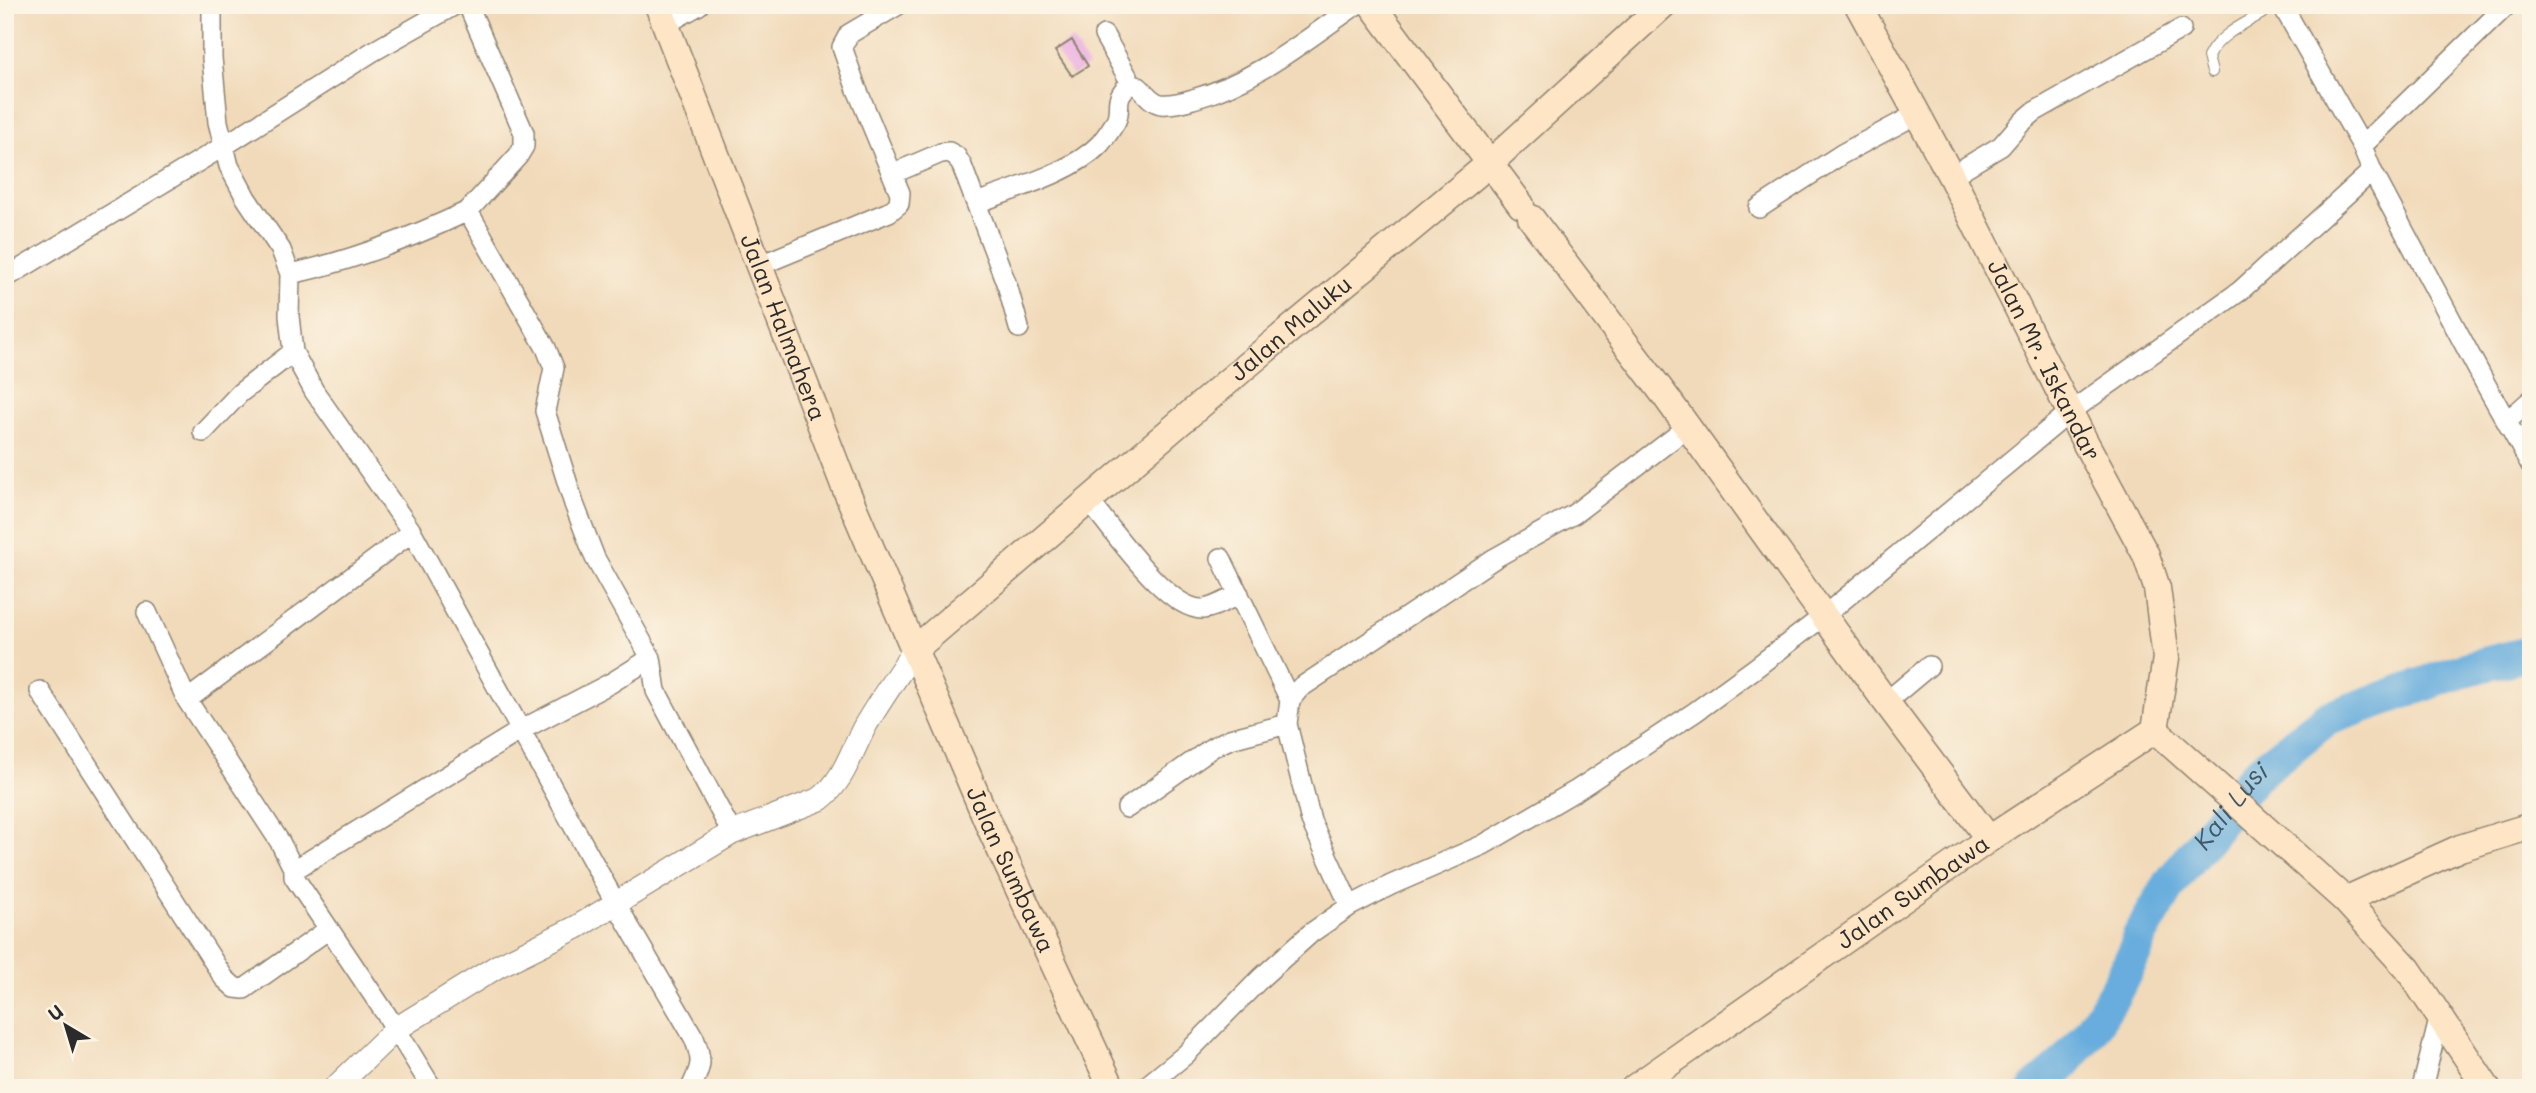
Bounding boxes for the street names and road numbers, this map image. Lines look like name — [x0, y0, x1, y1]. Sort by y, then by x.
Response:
street label: Jalan Halmahera — [734, 229, 835, 425]
street label: Jalan Mr. Iskandar — [1981, 254, 2109, 466]
street label: Jalan Maluku — [1223, 268, 1357, 387]
street label: Jalan Sumbawa — [960, 781, 1063, 957]
street label: Jalan Sumbawa — [1830, 827, 1995, 955]

